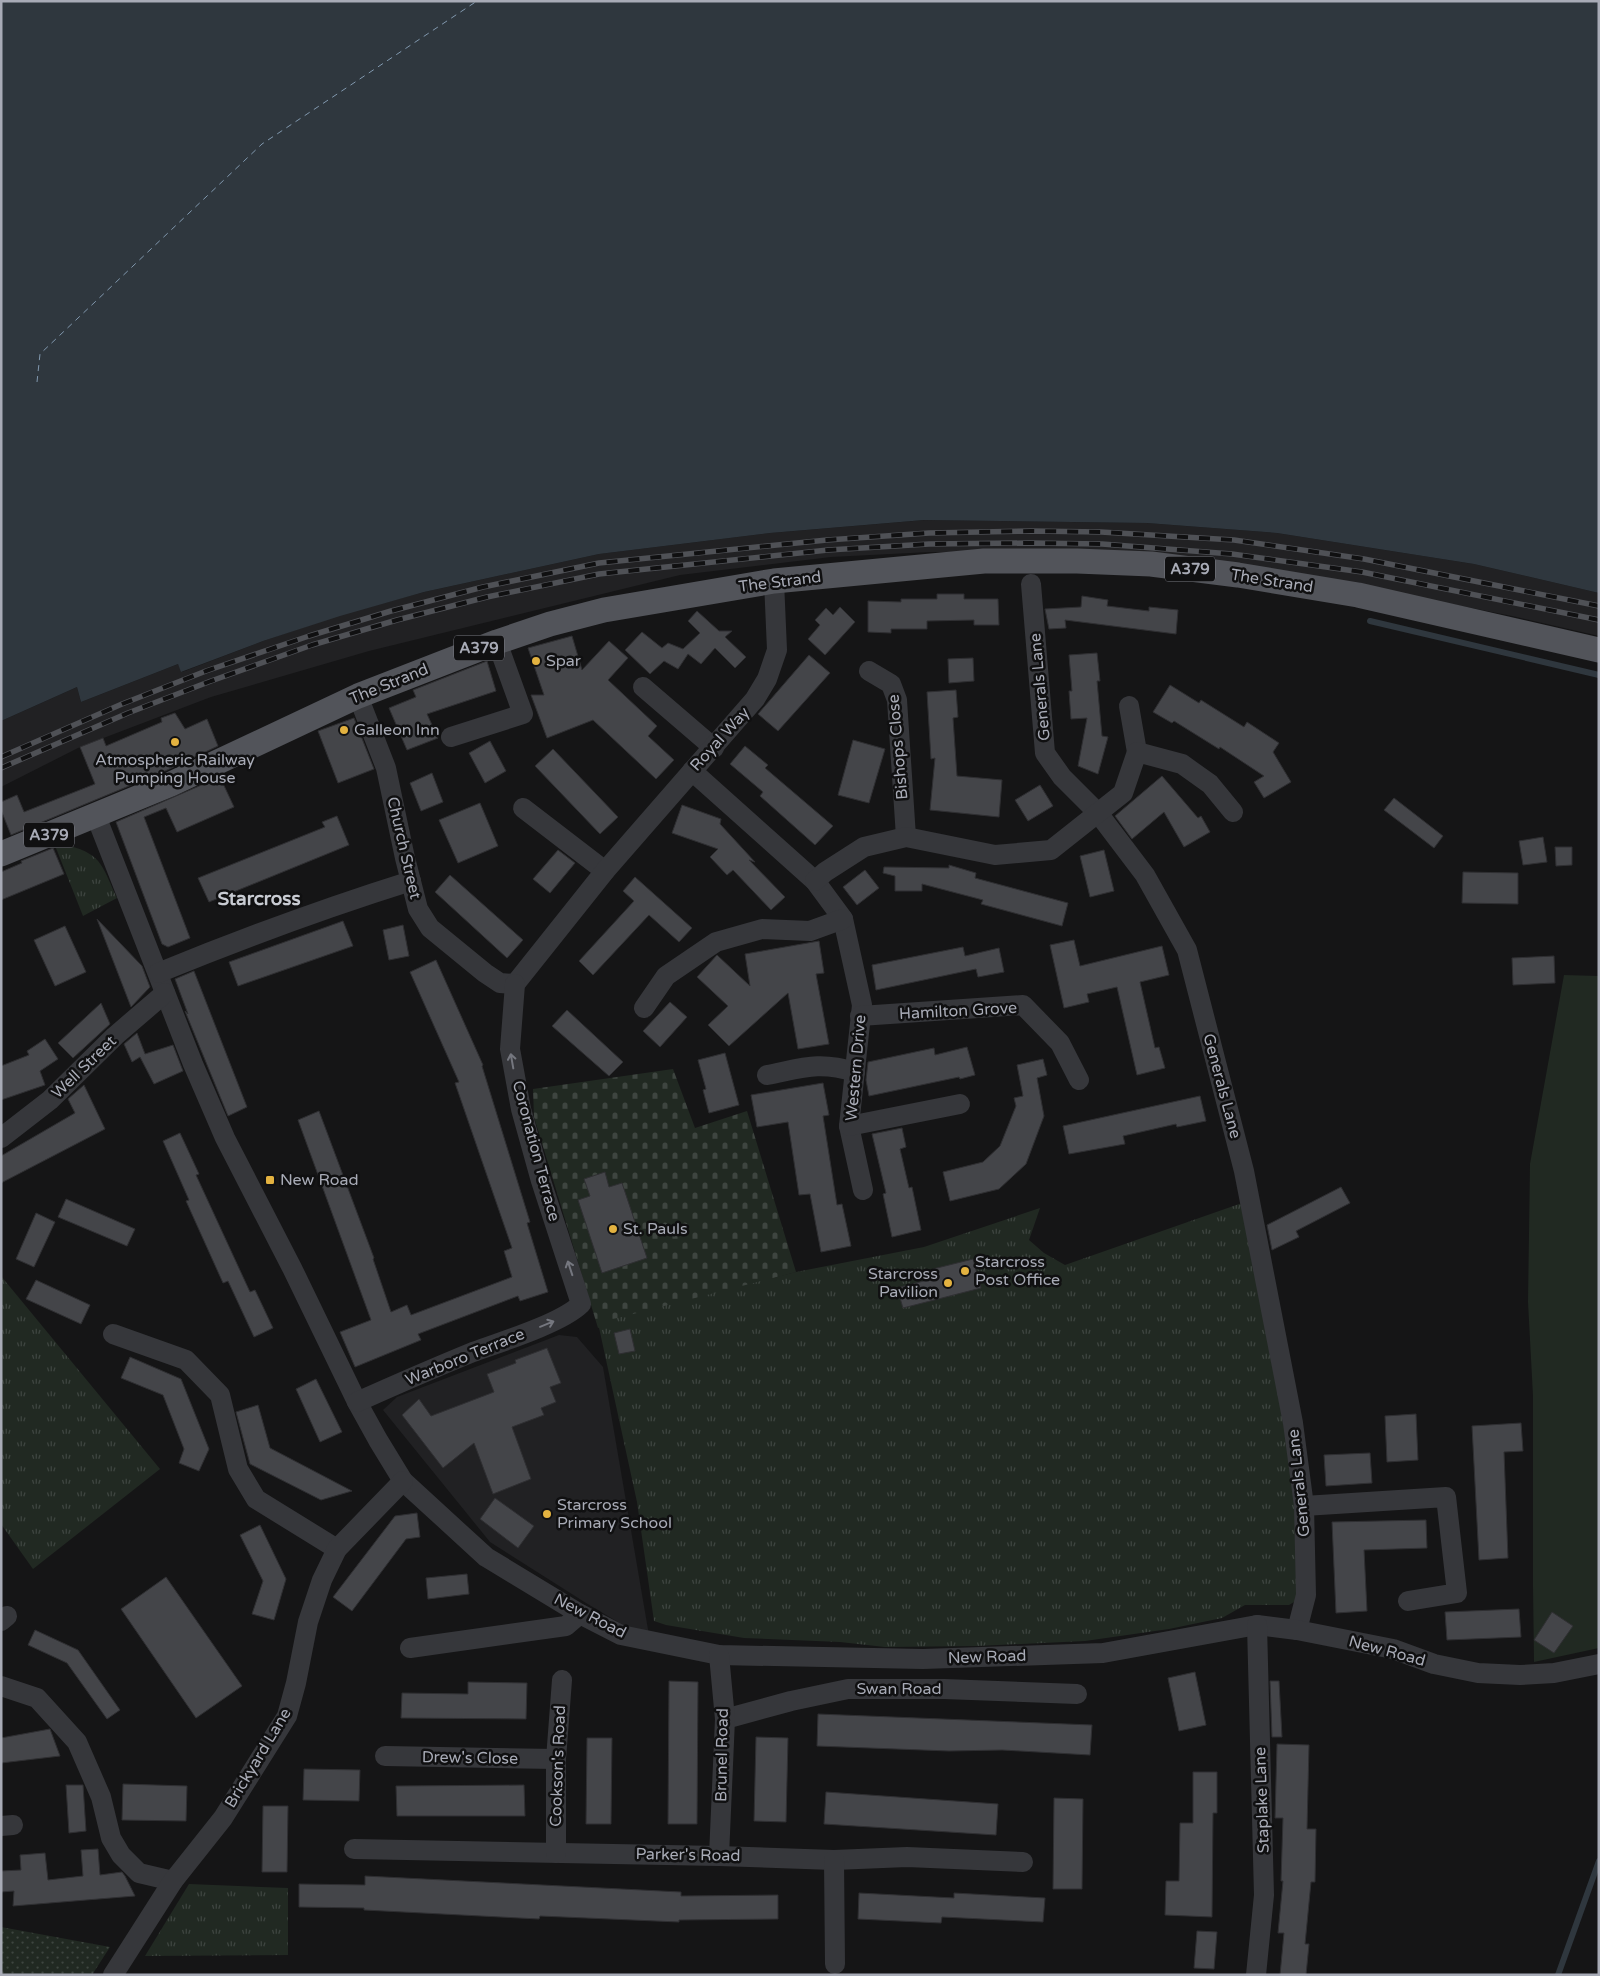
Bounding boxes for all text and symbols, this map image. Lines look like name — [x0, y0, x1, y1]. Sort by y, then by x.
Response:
road number: A379 — [1165, 556, 1215, 582]
street label: The Strand — [1229, 565, 1315, 597]
street label: The Strand — [737, 567, 823, 597]
street label: Generals Lane — [1025, 632, 1055, 742]
road number: A379 — [454, 636, 504, 660]
place label: Spar — [546, 651, 582, 671]
marker: Spar — [530, 655, 542, 667]
street label: The Strand — [347, 659, 431, 709]
street label: Bishops Close — [883, 694, 913, 800]
street label: Royal Way — [686, 702, 754, 775]
place label: Galleon Inn — [354, 720, 440, 740]
marker: Galleon Inn — [338, 724, 350, 736]
marker: Atmospheric Railway Pumping House — [169, 736, 181, 748]
place label: Atmospheric Railway Pumping House — [95, 750, 255, 788]
street label: Church Street — [382, 795, 426, 901]
road number: A379 — [24, 822, 74, 848]
district label: Starcross — [217, 888, 301, 910]
street label: Hamilton Grove — [898, 998, 1018, 1024]
street label: Western Drive — [841, 1014, 871, 1122]
street label: Well Street — [47, 1031, 121, 1103]
street label: Generals Lane — [1198, 1031, 1246, 1141]
one-way arrow — [507, 1054, 516, 1070]
street label: Coronation Terrace — [508, 1078, 564, 1224]
place label: New Road — [280, 1170, 359, 1190]
marker: New Road — [264, 1174, 276, 1186]
place label: St. Pauls — [623, 1219, 688, 1239]
marker: St. Pauls — [607, 1223, 619, 1235]
place label: Starcross Post Office — [975, 1252, 1060, 1290]
one-way arrow — [564, 1260, 574, 1276]
place label: Starcross Pavilion — [868, 1264, 938, 1302]
marker: Starcross Post Office — [959, 1265, 971, 1277]
marker: Starcross Pavilion — [942, 1277, 954, 1289]
one-way arrow — [539, 1318, 554, 1328]
street label: Warboro Terrace — [402, 1324, 528, 1390]
street label: Generals Lane — [1283, 1428, 1315, 1538]
place label: Starcross Primary School — [557, 1495, 672, 1533]
marker: Starcross Primary School — [541, 1508, 553, 1520]
street label: New Road — [550, 1589, 630, 1643]
street label: New Road — [1346, 1631, 1428, 1671]
street label: New Road — [947, 1646, 1027, 1668]
street label: Swan Road — [856, 1679, 942, 1699]
street label: Brickyard Lane — [220, 1704, 296, 1812]
street label: Cookson's Road — [546, 1705, 570, 1827]
street label: Brunel Road — [711, 1708, 733, 1802]
street label: Staplake Lane — [1250, 1746, 1274, 1854]
street label: Drew's Close — [422, 1747, 518, 1769]
street label: Parker's Road — [635, 1844, 741, 1866]

